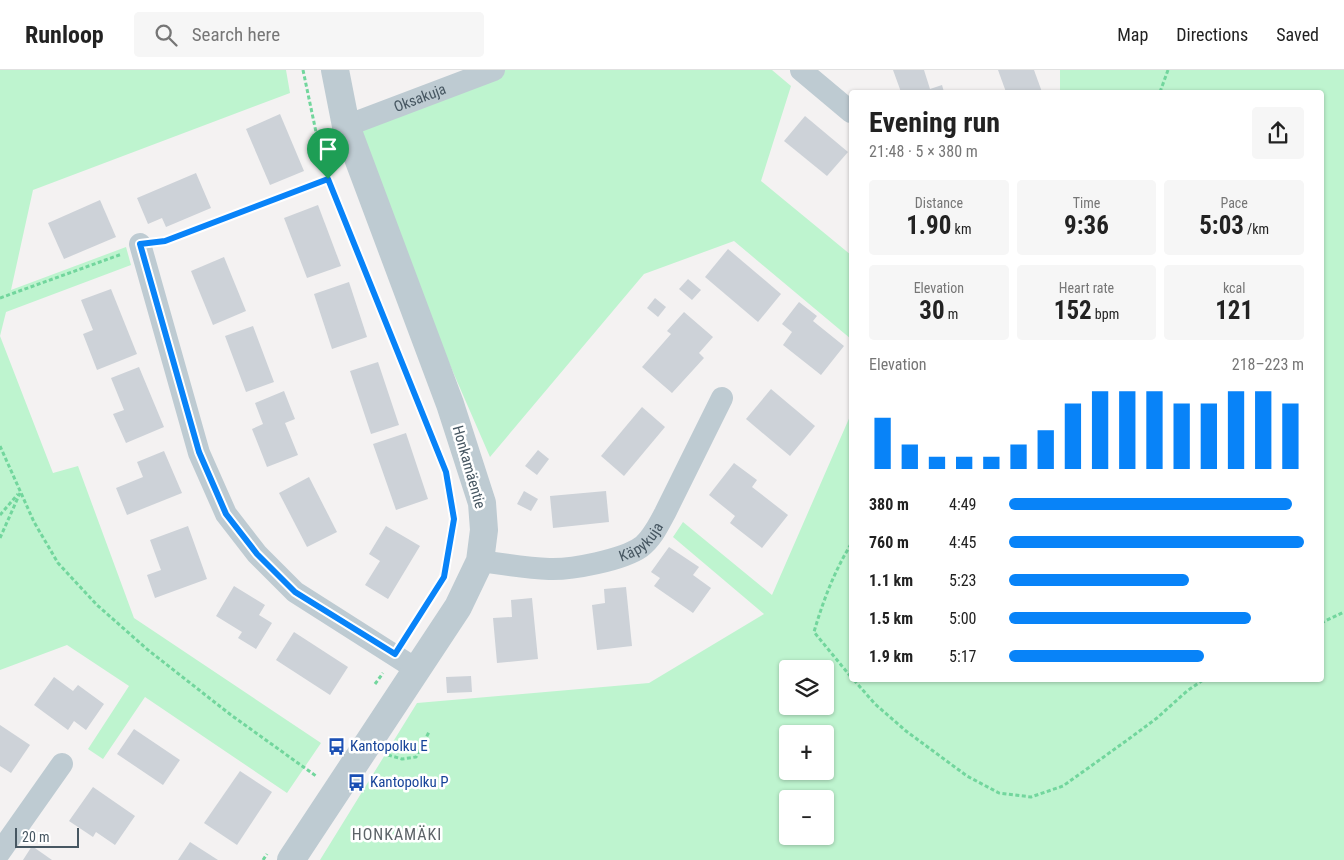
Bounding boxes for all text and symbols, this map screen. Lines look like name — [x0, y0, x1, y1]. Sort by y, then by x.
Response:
search box — [134, 12, 484, 57]
text: Runloop — [25, 21, 104, 49]
icon: search — [152, 21, 180, 49]
text: Search here — [192, 23, 280, 46]
text: Map — [1117, 24, 1148, 45]
text: Directions — [1176, 24, 1248, 45]
text: Saved — [1276, 24, 1319, 45]
street label: Oksakuja — [391, 80, 449, 116]
text: Evening run — [869, 106, 1000, 139]
button: share — [1252, 107, 1304, 159]
pin — [307, 128, 349, 179]
icon: arrive — [314, 135, 342, 163]
text: 21:48 · 5 × 380 m — [869, 142, 978, 161]
text: Distance — [915, 195, 963, 211]
text: Time — [1073, 195, 1100, 211]
text: Pace — [1220, 195, 1248, 211]
text: 1.90 — [906, 211, 951, 240]
text: 9:36 — [1064, 211, 1109, 240]
text: 5:03 — [1199, 211, 1244, 240]
text: km — [951, 221, 971, 237]
text: /km — [1244, 221, 1269, 237]
text: Elevation — [914, 280, 964, 296]
text: Heart rate — [1059, 280, 1114, 296]
text: kcal — [1223, 280, 1245, 296]
text: 30 — [919, 296, 945, 325]
text: 152 — [1054, 296, 1092, 325]
text: 121 — [1215, 296, 1253, 325]
text: m — [945, 306, 958, 322]
text: bpm — [1092, 306, 1119, 322]
text: Elevation — [869, 355, 927, 374]
text: 218–223 m — [1232, 355, 1304, 374]
street label: Honkamäentie — [449, 423, 489, 511]
text: 380 m — [869, 495, 909, 514]
text: 4:49 — [949, 495, 976, 514]
street label: Käpykuja — [616, 519, 667, 565]
text: 760 m — [869, 533, 909, 552]
text: 4:45 — [949, 533, 976, 552]
text: 1.1 km — [869, 571, 913, 590]
text: 5:23 — [949, 571, 976, 590]
text: 1.5 km — [869, 609, 913, 628]
text: 5:00 — [949, 609, 976, 628]
text: 1.9 km — [869, 647, 913, 666]
text: 5:17 — [949, 647, 976, 666]
map controls — [779, 660, 834, 845]
button: layers — [779, 660, 834, 715]
button: + — [779, 725, 834, 780]
bus stop icon: Kantopolku E — [326, 736, 346, 756]
place label: Kantopolku E — [350, 737, 428, 755]
bus stop icon: Kantopolku P — [346, 772, 366, 792]
place label: Kantopolku P — [370, 773, 449, 791]
button: − — [779, 790, 834, 845]
scale bar — [15, 825, 79, 848]
district label: HONKAMÄKI — [352, 825, 442, 844]
text: 20 m — [22, 829, 50, 845]

